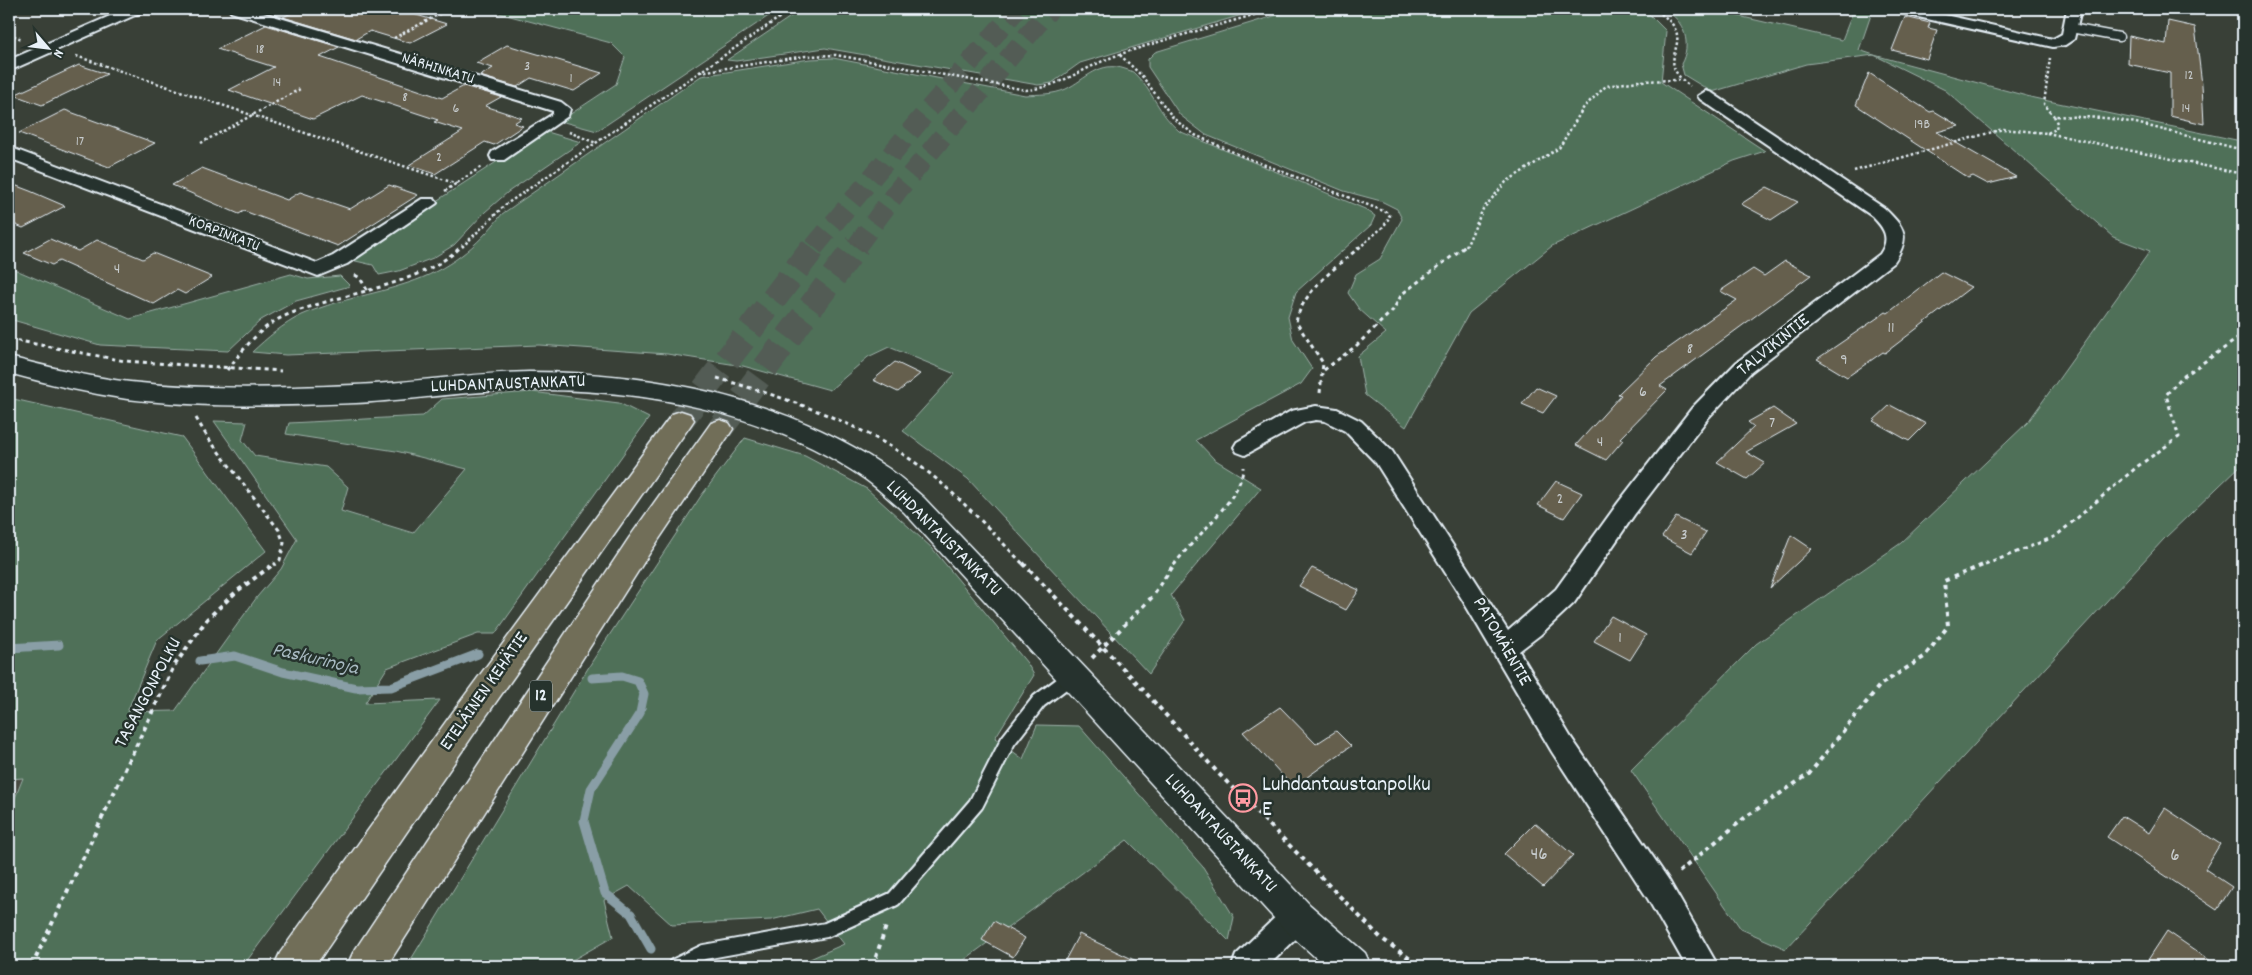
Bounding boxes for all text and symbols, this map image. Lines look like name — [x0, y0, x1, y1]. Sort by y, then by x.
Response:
north arrow — [22, 22, 72, 72]
house number: 18 — [256, 40, 265, 60]
text: N — [47, 45, 68, 61]
street label: NÄRHINKATU — [399, 47, 477, 91]
house number: 3 — [524, 57, 530, 77]
house number: 12 — [2184, 66, 2194, 86]
house number: 1 — [569, 69, 573, 89]
house number: 14 — [273, 73, 281, 93]
house number: 8 — [402, 88, 408, 108]
house number: 6 — [453, 99, 460, 119]
house number: 14 — [2182, 99, 2190, 119]
house number: 19B — [1914, 115, 1930, 135]
house number: 17 — [76, 132, 84, 152]
house number: 2 — [436, 148, 442, 168]
street label: KORPINKATU — [185, 210, 263, 258]
house number: 4 — [114, 258, 120, 281]
street label: TALVIKINTIE — [1732, 308, 1817, 384]
house number: 11 — [1887, 317, 1895, 340]
house number: 8 — [1687, 338, 1693, 361]
house number: 9 — [1840, 349, 1848, 372]
street label: LUHDANTAUSTANKATU — [430, 369, 586, 401]
house number: 6 — [1639, 381, 1647, 404]
house number: 7 — [1769, 412, 1775, 435]
house number: 4 — [1597, 431, 1603, 454]
street label: LUHDANTAUSTANKATU — [879, 475, 1007, 603]
house number: 2 — [1557, 488, 1564, 511]
house number: 3 — [1680, 524, 1688, 547]
street label: PATOMÄENTIE — [1465, 593, 1538, 692]
street label: ETELÄINEN KEHÄTIE — [434, 627, 536, 757]
house number: 1 — [1618, 627, 1622, 650]
street label: TASANGONPOLKU — [109, 633, 189, 753]
water label: Paskurinoja — [269, 637, 362, 684]
road number: 12 — [530, 680, 552, 711]
street label: LUHDANTAUSTANKATU — [1157, 768, 1283, 900]
place label: Luhdantaustanpolku E — [1262, 770, 1431, 826]
bus stop icon: Luhdantaustanpolku E — [1228, 783, 1258, 813]
house number: 46 — [1530, 842, 1548, 869]
house number: 6 — [2170, 843, 2180, 870]

